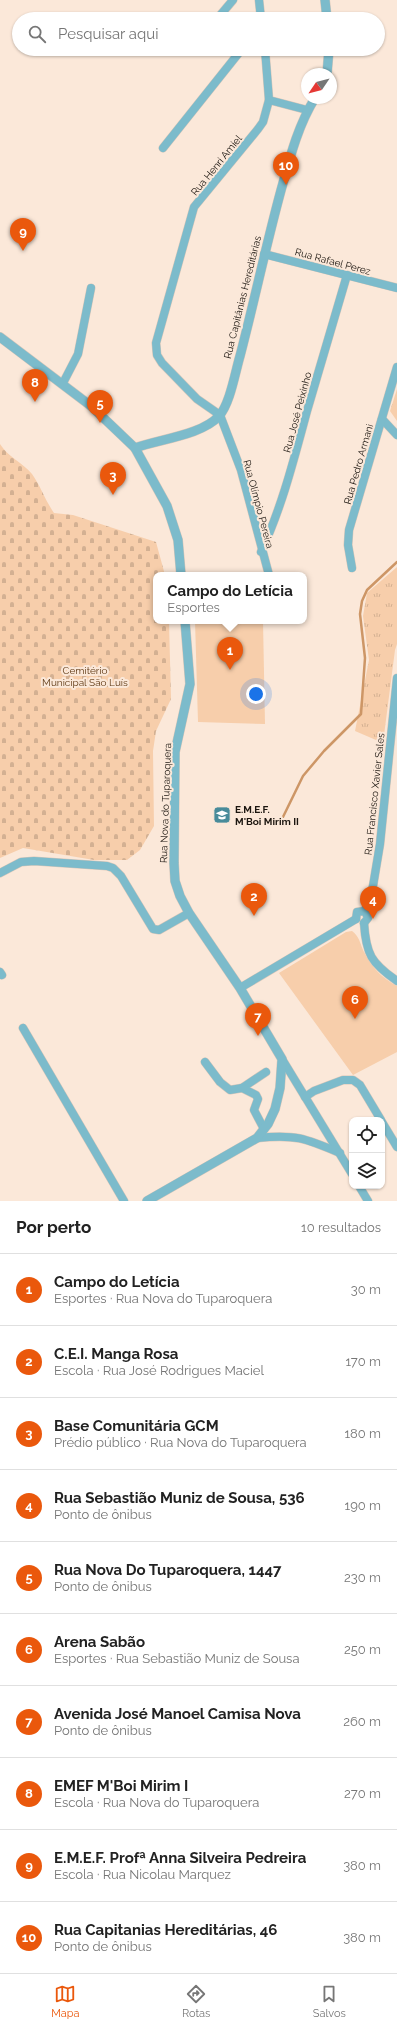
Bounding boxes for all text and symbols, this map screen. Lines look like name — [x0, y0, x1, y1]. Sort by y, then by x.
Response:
search box — [12, 12, 385, 56]
icon: search — [26, 23, 48, 45]
text: Pesquisar aqui — [58, 25, 158, 43]
north arrow — [301, 68, 337, 104]
street label: Rua Henri Amiel — [189, 133, 244, 198]
pin: 10 — [273, 152, 299, 185]
pin: 9 — [10, 218, 36, 251]
street label: Rua Capitânias Hereditárias — [222, 234, 263, 360]
street label: Rua Rafael Perez — [294, 246, 372, 277]
pin: 8 — [22, 369, 48, 402]
street label: Rua José Peixinho — [281, 371, 314, 454]
pin: 5 — [87, 390, 113, 423]
street label: Rua Pedro Armani — [342, 423, 375, 506]
street label: Rua Olímpio Pereira — [241, 459, 276, 550]
pin: 3 — [100, 462, 126, 495]
popup — [153, 572, 307, 624]
text: Campo do Letícia — [167, 582, 293, 600]
text: Esportes — [167, 600, 220, 615]
pin: 1 — [217, 637, 243, 670]
park label: Cemitério Municipal São Luís — [42, 665, 128, 688]
your location — [246, 684, 266, 704]
street label: Rua Francisco Xavier Sales — [363, 732, 386, 856]
street label: Rua Nova do Tuparoquera — [158, 743, 173, 863]
place label: E.M.E.F. M'Boi Mirim II — [235, 804, 299, 827]
school or university icon: E.M.E.F. M'Boi Mirim II — [212, 805, 232, 825]
pin: 2 — [241, 883, 267, 916]
pin: 4 — [360, 886, 386, 919]
pin: 6 — [342, 986, 368, 1019]
pin: 7 — [245, 1003, 271, 1036]
map controls — [349, 1117, 385, 1189]
button: locate — [349, 1117, 385, 1153]
button: layers — [349, 1153, 385, 1189]
text: Por perto — [16, 1217, 91, 1237]
text: 10 resultados — [301, 1220, 381, 1235]
text: Campo do Letícia — [54, 1273, 180, 1291]
text: 1 — [26, 1282, 32, 1297]
text: 30 m — [351, 1282, 381, 1297]
text: Esportes · Rua Nova do Tuparoquera — [54, 1291, 272, 1306]
text: C.E.I. Manga Rosa — [54, 1345, 178, 1363]
text: 2 — [25, 1354, 33, 1369]
text: 170 m — [345, 1354, 381, 1369]
text: Escola · Rua José Rodrigues Maciel — [54, 1363, 264, 1378]
text: Base Comunitária GCM — [54, 1417, 219, 1435]
text: 3 — [25, 1426, 33, 1441]
text: 180 m — [345, 1426, 381, 1441]
text: Prédio público · Rua Nova do Tuparoquera — [54, 1435, 307, 1450]
text: Rua Sebastião Muniz de Sousa, 536 — [54, 1489, 305, 1507]
text: 4 — [25, 1498, 33, 1513]
text: 190 m — [345, 1498, 381, 1513]
text: Ponto de ônibus — [54, 1507, 152, 1522]
text: Rua Nova Do Tuparoquera, 1447 — [54, 1561, 281, 1579]
text: 5 — [25, 1570, 33, 1585]
text: 230 m — [344, 1570, 381, 1585]
text: Ponto de ônibus — [54, 1579, 152, 1594]
text: Arena Sabão — [54, 1633, 145, 1651]
text: 6 — [25, 1642, 33, 1657]
text: 250 m — [344, 1642, 381, 1657]
text: Esportes · Rua Sebastião Muniz de Sousa — [54, 1651, 299, 1666]
text: Avenida José Manoel Camisa Nova — [54, 1705, 301, 1723]
text: 7 — [25, 1714, 33, 1729]
text: 260 m — [343, 1714, 381, 1729]
text: Ponto de ônibus — [54, 1723, 152, 1738]
text: EMEF M'Boi Mirim I — [54, 1777, 188, 1795]
text: 8 — [25, 1786, 33, 1801]
text: 270 m — [344, 1786, 381, 1801]
text: Escola · Rua Nova do Tuparoquera — [54, 1795, 259, 1810]
text: E.M.E.F. Profª Anna Silveira Pedreira — [54, 1849, 306, 1867]
text: 9 — [25, 1858, 33, 1873]
text: 380 m — [343, 1858, 381, 1873]
text: Escola · Rua Nicolau Marquez — [54, 1867, 231, 1882]
text: Rua Capitanias Hereditárias, 46 — [54, 1921, 277, 1939]
text: 10 — [22, 1930, 36, 1945]
text: 380 m — [343, 1930, 381, 1945]
text: Ponto de ônibus — [54, 1939, 152, 1954]
tab: Mapa — [51, 1983, 80, 2020]
tab: Rotas — [182, 1983, 210, 2020]
tab: Salvos — [313, 1983, 346, 2020]

